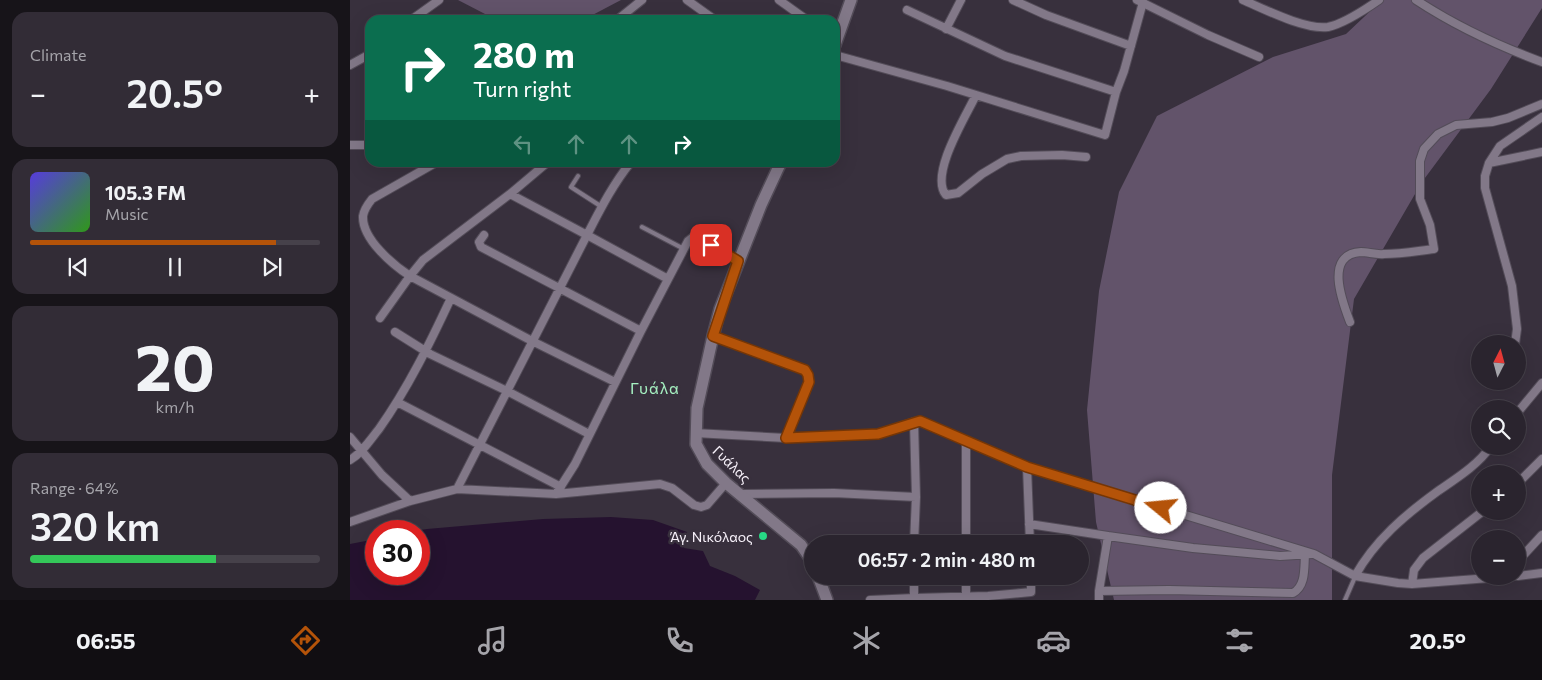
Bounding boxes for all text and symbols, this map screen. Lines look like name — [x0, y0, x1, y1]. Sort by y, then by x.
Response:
text: 280 m — [473, 32, 575, 75]
icon: right — [390, 35, 455, 100]
text: Climate — [30, 45, 86, 64]
text: 20.5° — [127, 69, 223, 116]
text: Turn right — [473, 75, 571, 102]
text: − — [30, 76, 46, 110]
text: + — [304, 76, 320, 110]
icon: left — [509, 130, 537, 158]
icon: ahead — [562, 130, 590, 158]
icon: ahead — [615, 130, 643, 158]
icon: right — [668, 130, 696, 158]
text: 105.3 FM — [105, 181, 186, 204]
text: Music — [105, 204, 149, 223]
pin — [690, 224, 732, 266]
icon: arrive — [697, 231, 725, 259]
icon: previous — [64, 253, 92, 281]
icon: pause — [161, 253, 189, 281]
icon: next — [258, 253, 286, 281]
text: 20 — [135, 325, 215, 404]
north arrow — [1471, 335, 1526, 390]
map controls — [1471, 335, 1526, 585]
district label: Γυάλα — [630, 378, 680, 397]
text: km/h — [156, 397, 194, 416]
button: search — [1471, 400, 1526, 455]
street label: Γυάλας — [710, 442, 755, 486]
button: + — [1471, 465, 1526, 520]
text: Range · 64% — [30, 478, 118, 497]
position arrow — [1134, 481, 1186, 533]
text: 320 km — [30, 502, 160, 549]
speed limit sign: 30 — [365, 520, 430, 585]
place label: Άγ. Νικόλαος — [669, 528, 753, 545]
marker: Άγ. Νικόλαος — [757, 530, 769, 542]
button: − — [1471, 530, 1526, 585]
text: 06:57 · 2 min · 480 m — [858, 548, 1035, 571]
icon: directions — [288, 623, 323, 658]
icon: music — [475, 623, 510, 658]
icon: phone — [662, 623, 697, 658]
icon: climate — [849, 623, 884, 658]
icon: car — [1036, 623, 1071, 658]
icon: filters — [1222, 623, 1257, 658]
text: 06:55 — [76, 627, 136, 654]
text: 20.5° — [1409, 627, 1466, 654]

